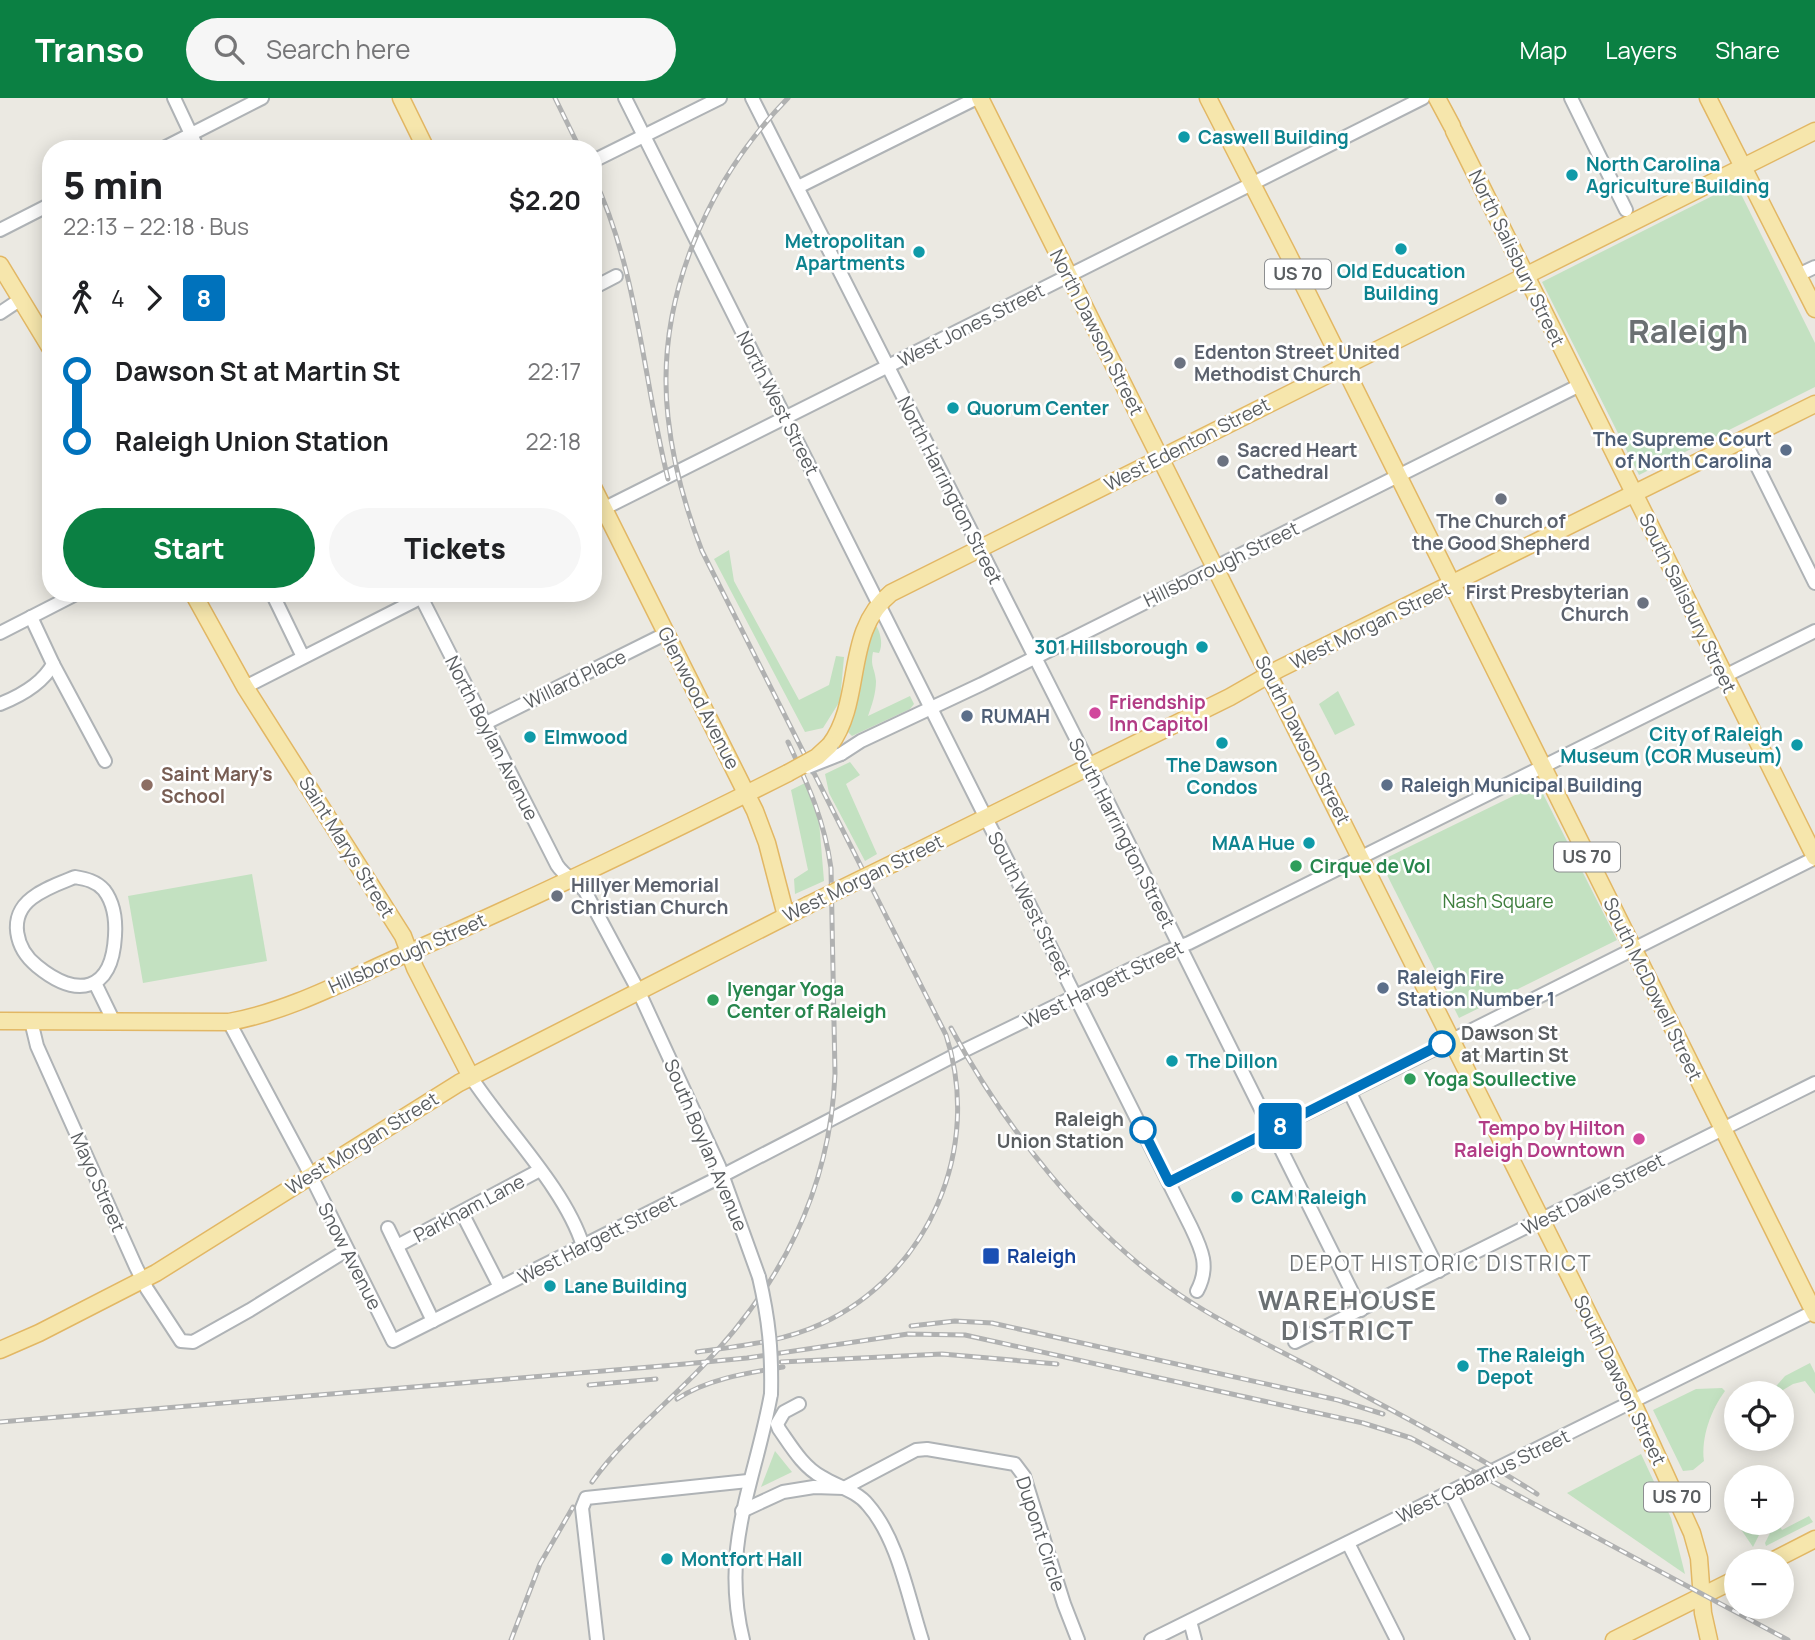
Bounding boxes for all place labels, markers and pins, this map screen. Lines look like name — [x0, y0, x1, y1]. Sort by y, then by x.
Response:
place label: Caswell Building — [1198, 124, 1349, 150]
marker: Caswell Building — [1176, 129, 1192, 145]
place label: North Carolina Agriculture Building — [1586, 151, 1769, 199]
marker: North Carolina Agriculture Building — [1564, 167, 1580, 183]
place label: Metropolitan Apartments — [785, 228, 905, 276]
marker: Old Education Building — [1393, 241, 1409, 257]
marker: Metropolitan Apartments — [911, 244, 927, 260]
place label: Old Education Building — [1337, 258, 1465, 306]
place label: Edenton Street United Methodist Church — [1194, 339, 1400, 387]
marker: Edenton Street United Methodist Church — [1172, 355, 1188, 371]
place label: Quorum Center — [967, 395, 1109, 421]
marker: Quorum Center — [945, 400, 961, 416]
place label: The Supreme Court of North Carolina — [1593, 426, 1772, 474]
place label: Sacred Heart Cathedral — [1237, 437, 1357, 485]
marker: The Supreme Court of North Carolina — [1778, 442, 1794, 458]
marker: Sacred Heart Cathedral — [1215, 453, 1231, 469]
marker: The Church of the Good Shepherd — [1493, 491, 1509, 507]
place label: The Church of the Good Shepherd — [1412, 508, 1590, 556]
place label: First Presbyterian Church — [1466, 579, 1629, 627]
marker: First Presbyterian Church — [1635, 595, 1651, 611]
place label: 301 Hillsborough — [1034, 634, 1188, 660]
marker: 301 Hillsborough — [1194, 639, 1210, 655]
place label: Friendship Inn Capitol — [1109, 689, 1209, 737]
place label: RUMAH — [981, 703, 1050, 729]
marker: Friendship Inn Capitol — [1087, 705, 1103, 721]
marker: RUMAH — [959, 708, 975, 724]
place label: City of Raleigh Museum (COR Museum) — [1560, 721, 1783, 769]
place label: Elmwood — [544, 724, 628, 750]
marker: Elmwood — [522, 729, 538, 745]
marker: The Dawson Condos — [1214, 735, 1230, 751]
marker: City of Raleigh Museum (COR Museum) — [1789, 737, 1805, 753]
place label: The Dawson Condos — [1166, 752, 1278, 800]
place label: Saint Mary's School — [161, 761, 272, 809]
place label: Raleigh Municipal Building — [1401, 772, 1642, 798]
marker: Saint Mary's School — [139, 777, 155, 793]
marker: Raleigh Municipal Building — [1379, 777, 1395, 793]
place label: MAA Hue — [1212, 830, 1295, 856]
marker: MAA Hue — [1301, 835, 1317, 851]
place label: Cirque de Vol — [1310, 853, 1431, 879]
marker: Cirque de Vol — [1288, 858, 1304, 874]
place label: Hillyer Memorial Christian Church — [571, 872, 728, 920]
marker: Hillyer Memorial Christian Church — [549, 888, 565, 904]
place label: Raleigh Fire Station Number 1 — [1397, 964, 1555, 1012]
place label: Iyengar Yoga Center of Raleigh — [727, 976, 887, 1024]
marker: Raleigh Fire Station Number 1 — [1375, 980, 1391, 996]
marker: Iyengar Yoga Center of Raleigh — [705, 992, 721, 1008]
place label: Dawson St at Martin St — [1461, 1020, 1569, 1068]
marker: Dawson St at Martin St — [1429, 1031, 1455, 1057]
place label: The Dillon — [1186, 1048, 1278, 1074]
marker: The Dillon — [1164, 1053, 1180, 1069]
place label: Yoga Soullective — [1424, 1066, 1577, 1092]
marker: Yoga Soullective — [1402, 1071, 1418, 1087]
place label: Raleigh Union Station — [997, 1106, 1124, 1154]
place label: Tempo by Hilton Raleigh Downtown — [1454, 1115, 1625, 1163]
marker: Raleigh Union Station — [1130, 1117, 1156, 1143]
marker: Tempo by Hilton Raleigh Downtown — [1631, 1131, 1647, 1147]
place label: CAM Raleigh — [1251, 1184, 1367, 1210]
marker: CAM Raleigh — [1229, 1189, 1245, 1205]
place label: Raleigh — [1007, 1243, 1076, 1269]
marker: Raleigh — [981, 1246, 1001, 1266]
place label: Lane Building — [564, 1273, 687, 1299]
marker: Lane Building — [542, 1278, 558, 1294]
place label: The Raleigh Depot — [1477, 1342, 1585, 1390]
marker: The Raleigh Depot — [1455, 1358, 1471, 1374]
place label: Montfort Hall — [681, 1546, 803, 1572]
marker: Montfort Hall — [659, 1551, 675, 1567]

